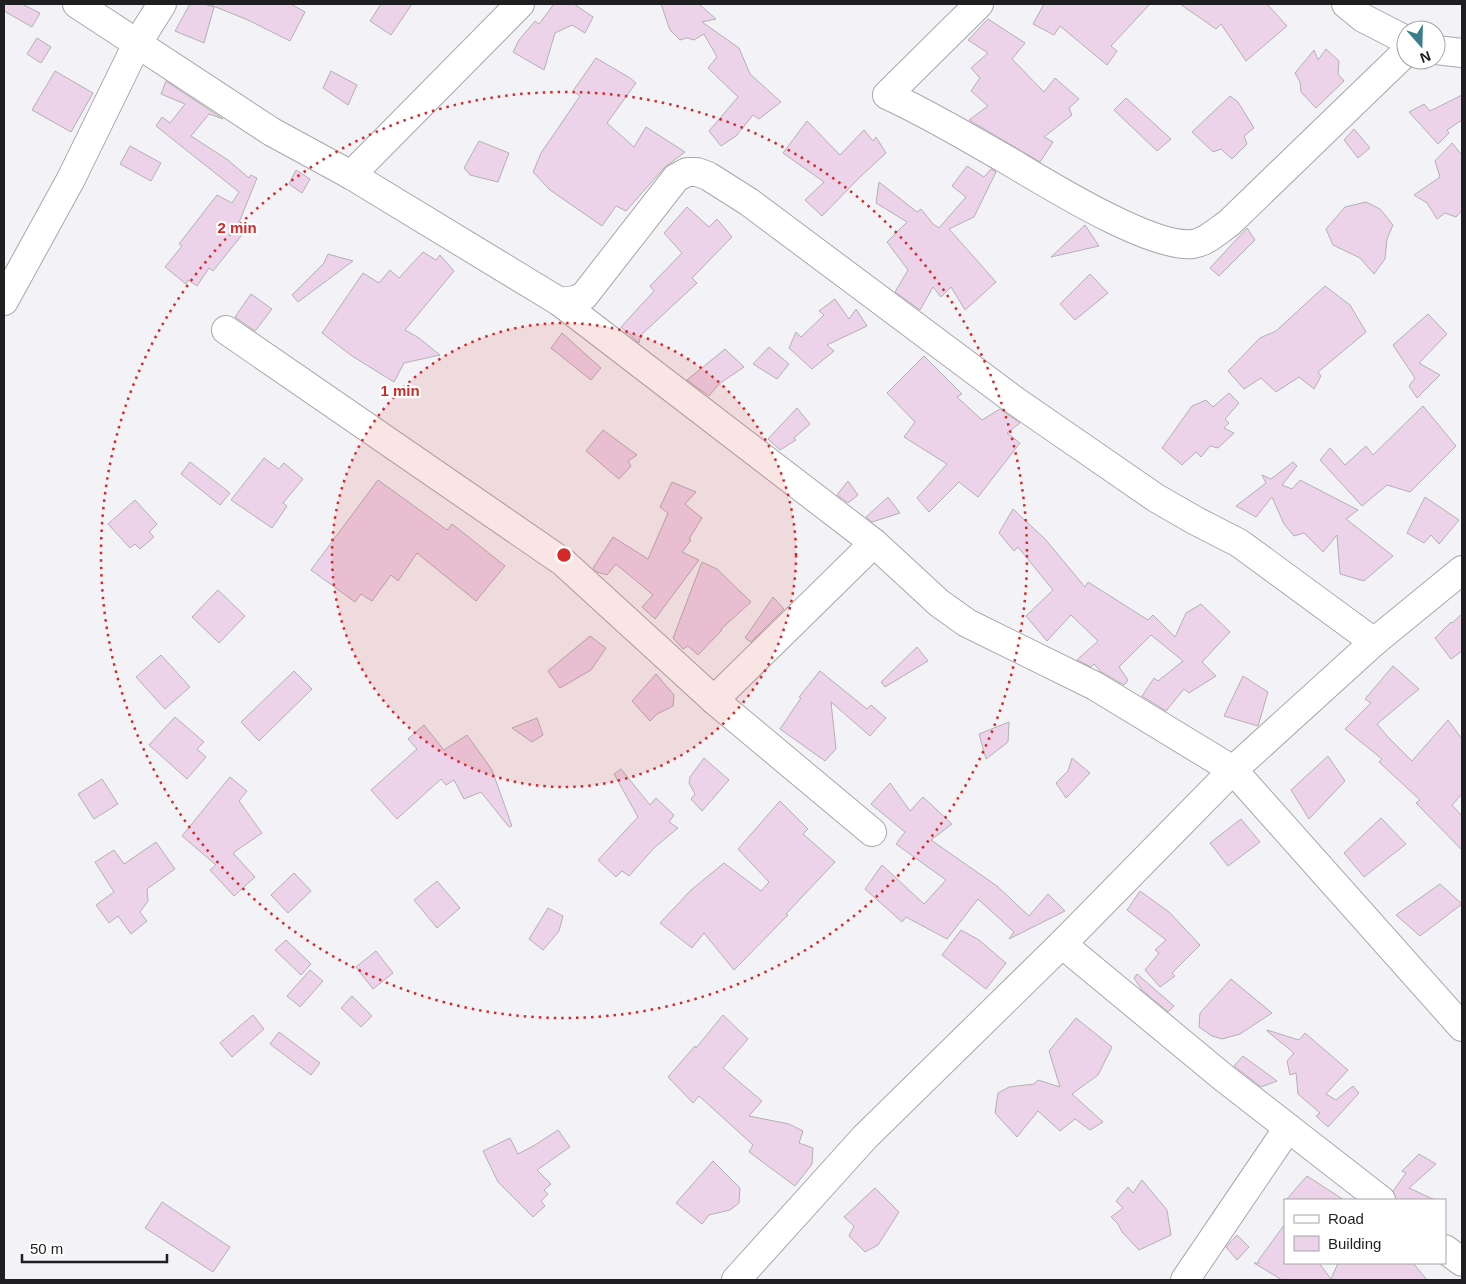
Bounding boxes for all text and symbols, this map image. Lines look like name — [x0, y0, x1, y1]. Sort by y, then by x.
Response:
north arrow — [1396, 20, 1446, 70]
text: N — [1418, 48, 1433, 66]
text: 2 min — [217, 219, 257, 236]
text: 1 min — [380, 382, 420, 399]
centre of rings — [555, 546, 573, 564]
legend — [1284, 1199, 1446, 1264]
text: Road — [1328, 1210, 1364, 1227]
scale bar — [22, 1232, 168, 1264]
text: Building — [1328, 1235, 1381, 1252]
text: 50 m — [30, 1240, 63, 1257]

